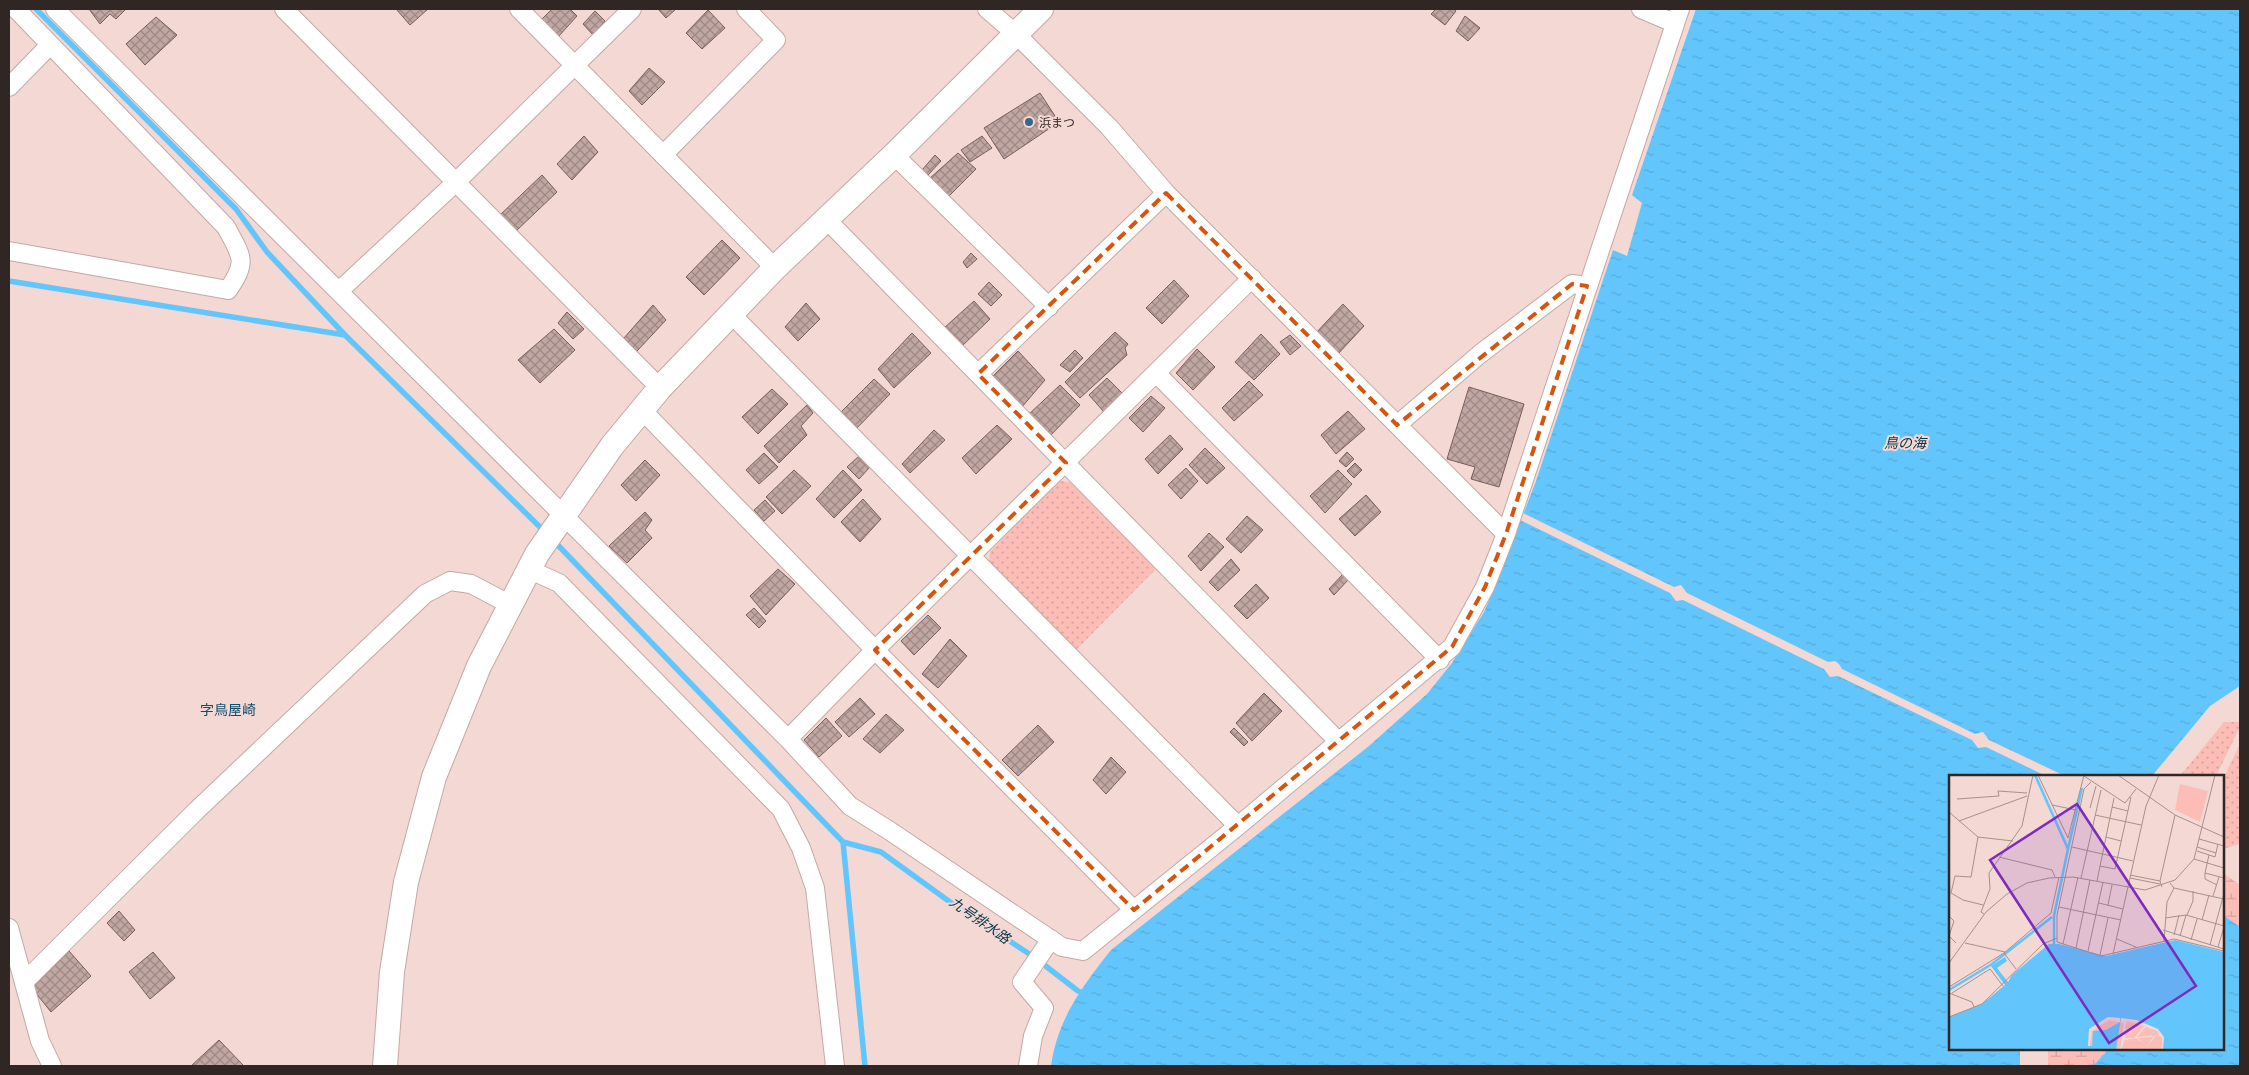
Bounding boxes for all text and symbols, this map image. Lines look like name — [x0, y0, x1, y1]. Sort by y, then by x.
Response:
place label: 浜まつ — [1039, 115, 1075, 130]
marker: 浜まつ — [1023, 116, 1035, 128]
water label: 鳥の海 — [1884, 434, 1928, 452]
district label: 字鳥屋崎 — [200, 701, 256, 719]
inset map — [1949, 775, 2224, 1050]
water label: 九号排水路 — [946, 893, 1015, 948]

